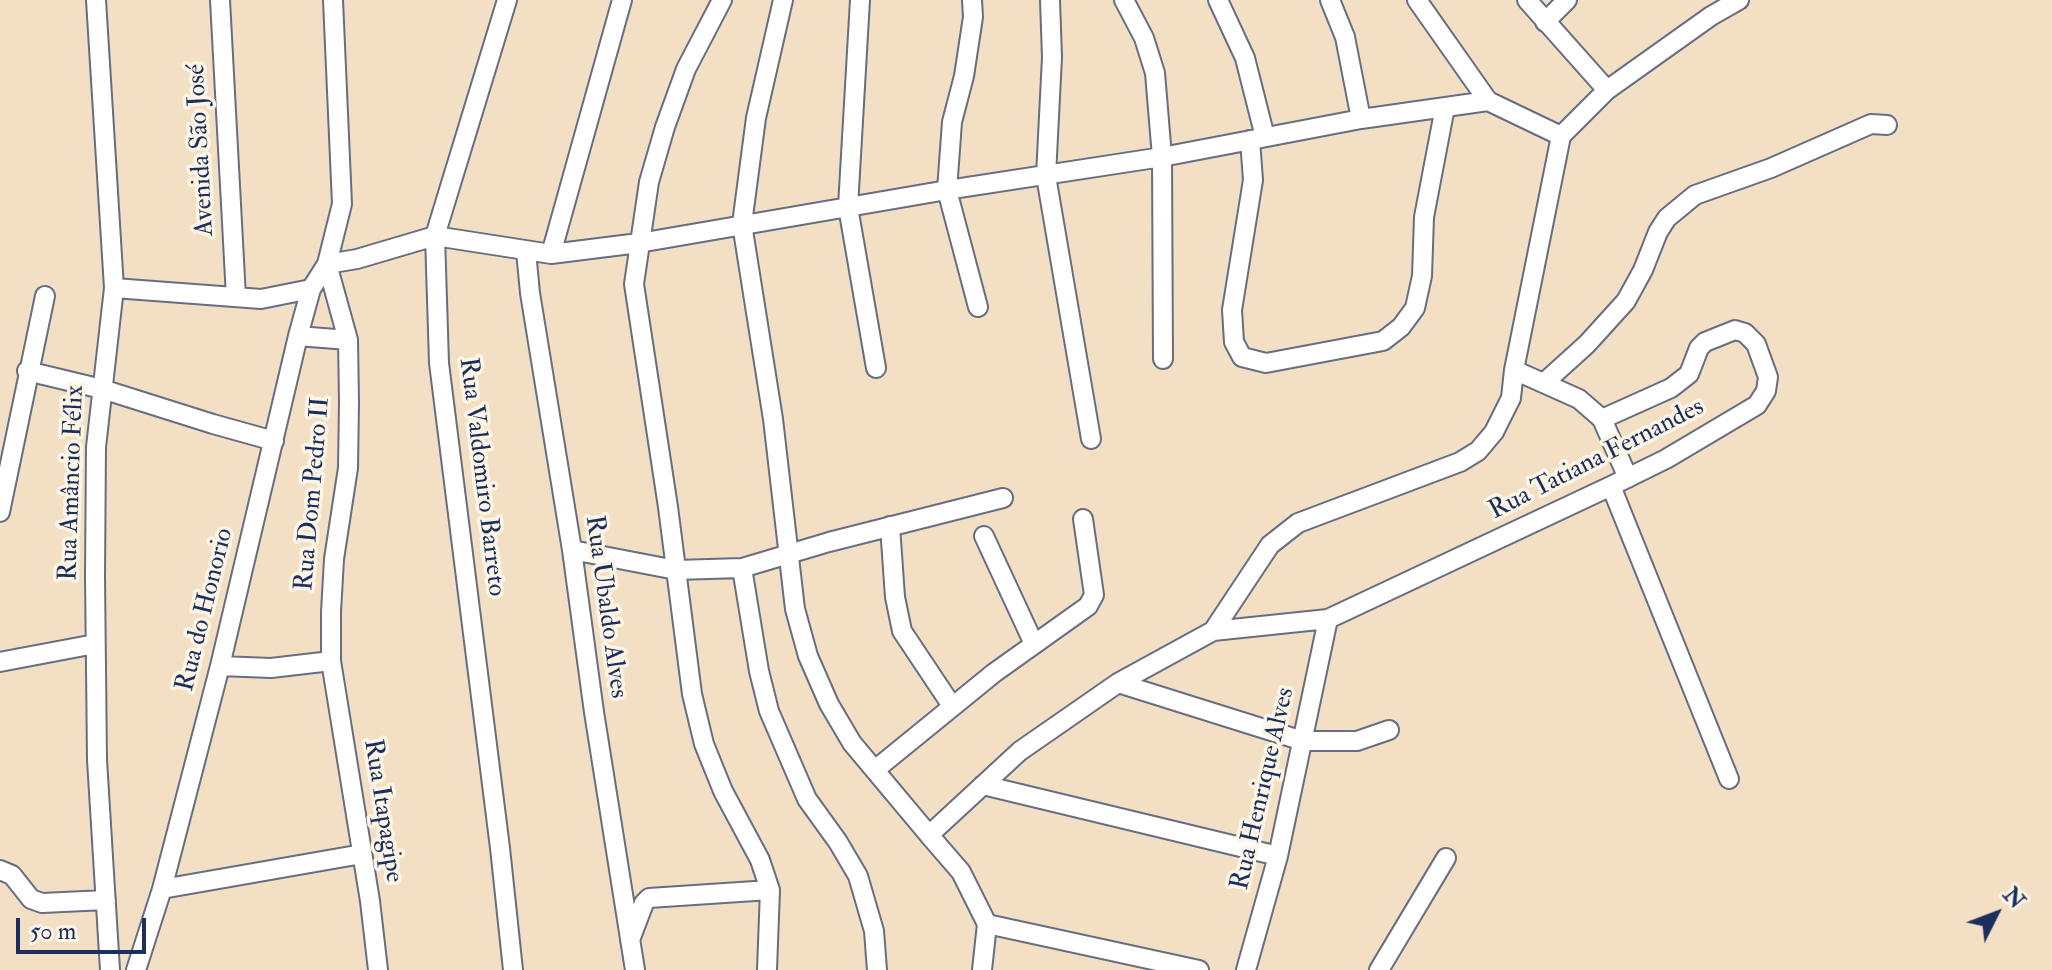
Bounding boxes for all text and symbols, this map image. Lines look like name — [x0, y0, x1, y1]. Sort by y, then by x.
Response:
street label: Avenida São José — [182, 63, 222, 237]
street label: Rua Valdomiro Barreto — [451, 356, 511, 598]
street label: Rua Amâncio Félix — [54, 385, 92, 581]
street label: Rua Tatiana Fernandes — [1484, 392, 1710, 528]
street label: Rua Dom Pedro II — [290, 396, 338, 592]
street label: Rua Ubaldo Alves — [577, 514, 633, 700]
street label: Rua do Honorio — [171, 525, 241, 695]
street label: Rua Henrique Alves — [1226, 685, 1302, 893]
street label: Rua Itapagipe — [355, 737, 409, 885]
north arrow — [1956, 874, 2036, 954]
text: N — [1997, 881, 2031, 915]
scale bar — [20, 902, 150, 952]
text: 50 m — [30, 916, 76, 947]

